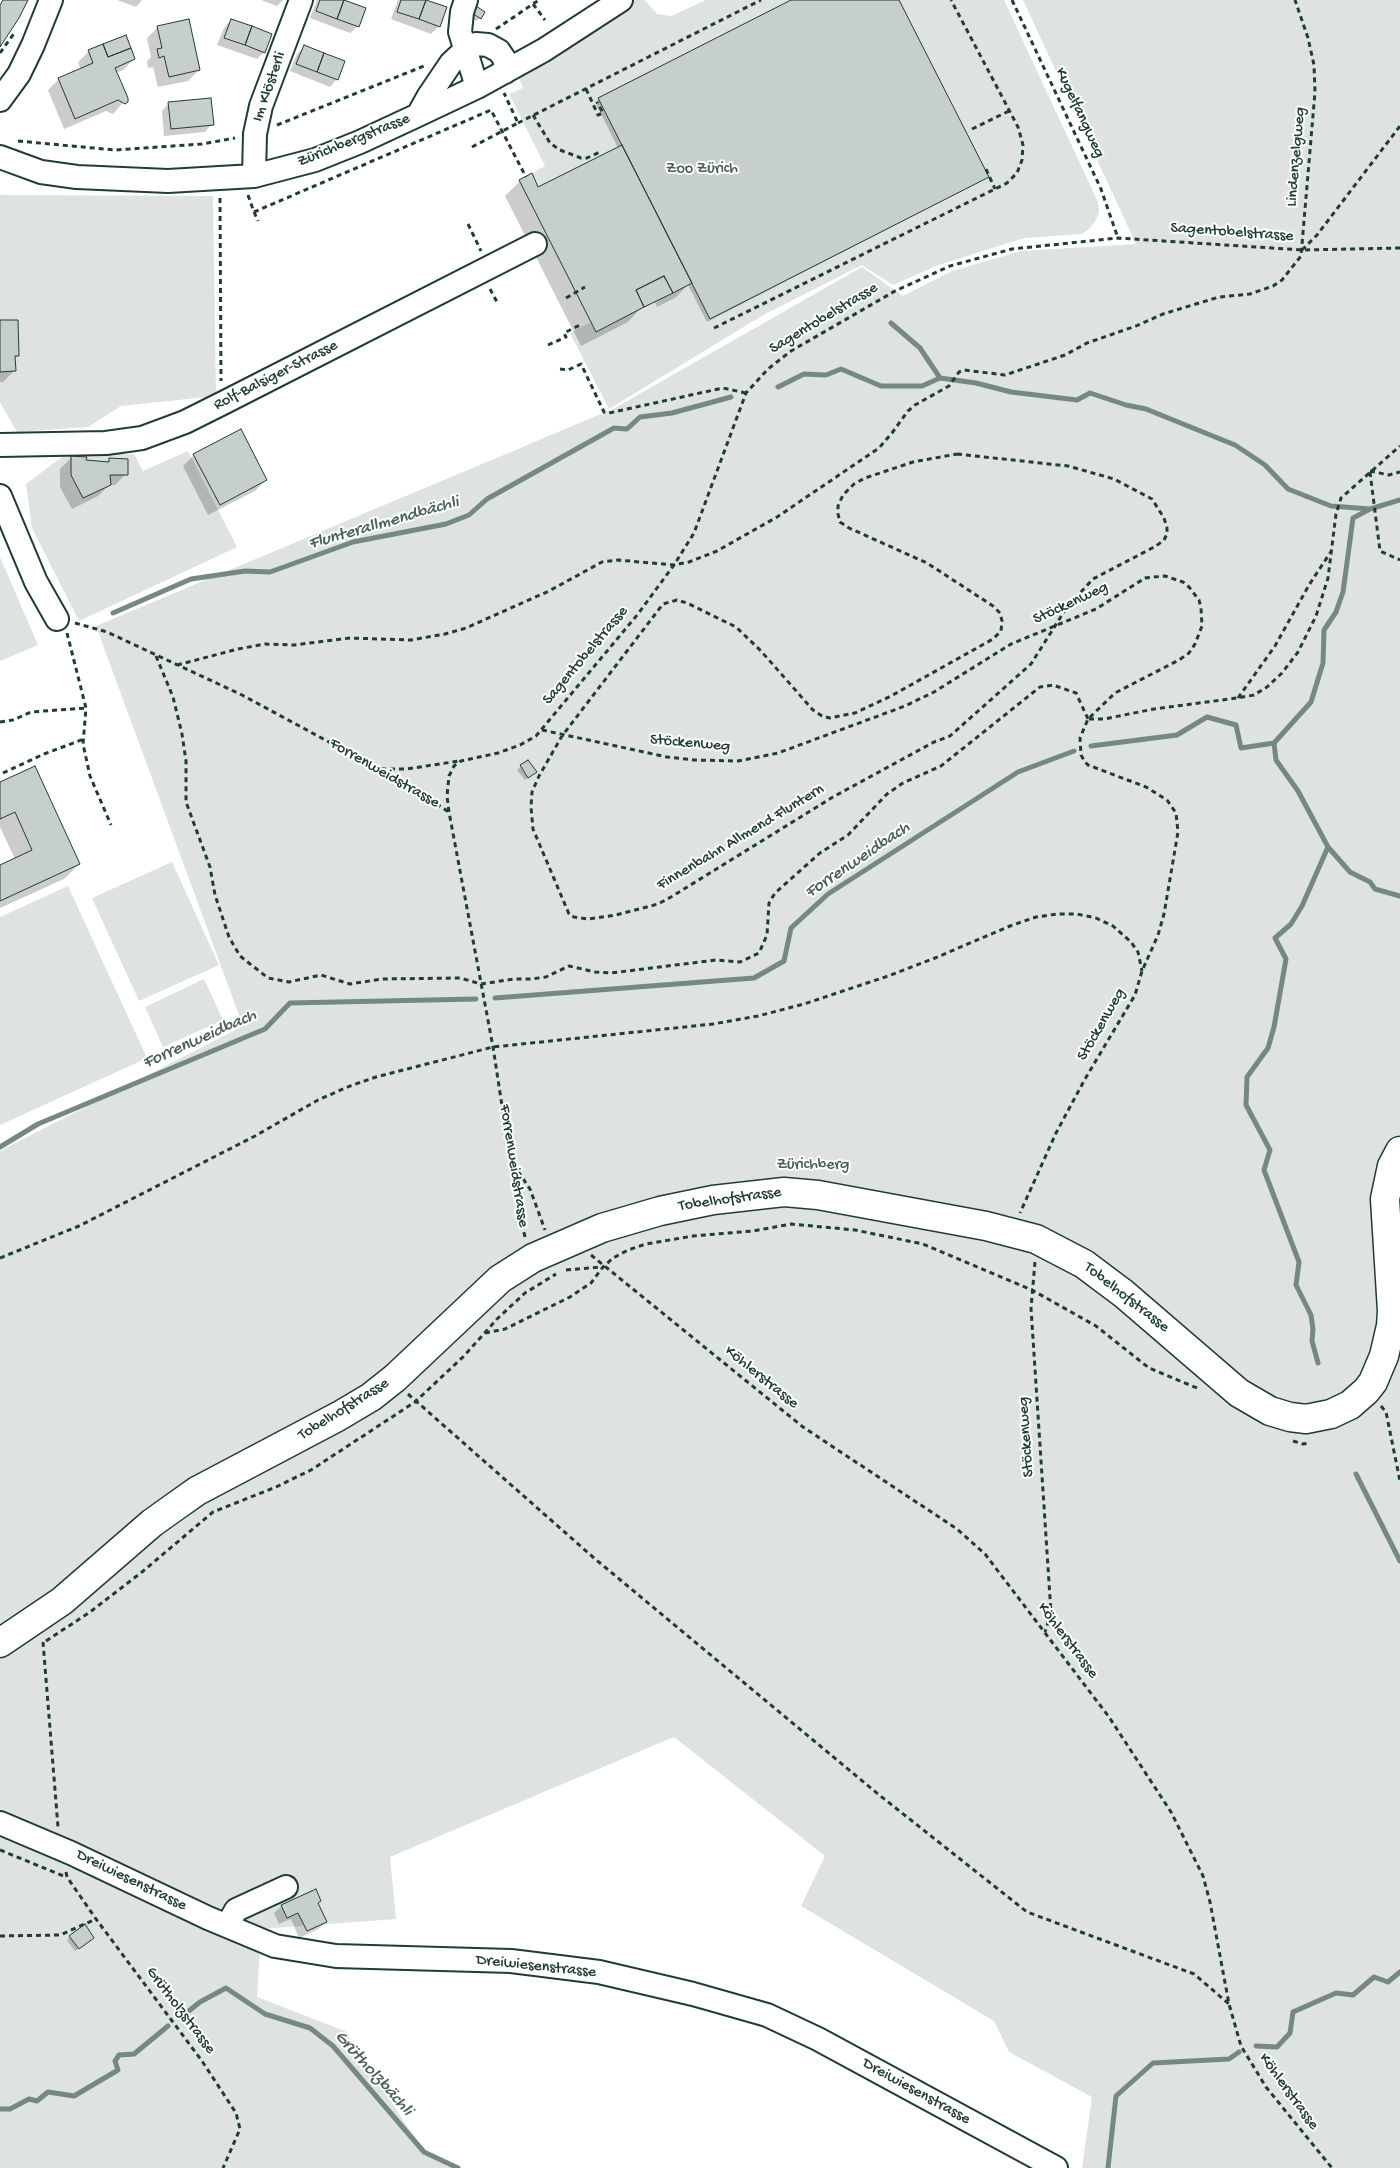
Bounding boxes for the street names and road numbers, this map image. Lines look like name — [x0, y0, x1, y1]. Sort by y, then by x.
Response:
street label: Im Klösterli — [249, 49, 291, 125]
street label: Kugelfangweg — [1050, 65, 1108, 161]
street label: Lindenzelgweg — [1283, 106, 1311, 208]
street label: Zürichbergstrasse — [295, 110, 413, 172]
street label: Sagentobelstrasse — [1170, 219, 1294, 247]
street label: Sagentobelstrasse — [766, 279, 882, 359]
street label: Rolf-Balsiger-Strasse — [211, 336, 341, 416]
street label: Stöckenweg — [1030, 578, 1112, 630]
street label: Sagentobelstrasse — [539, 603, 633, 709]
street label: Stöckenweg — [649, 731, 731, 757]
street label: Forrenweidstrasse — [325, 735, 443, 813]
street label: Finnenbahn Allmend Fluntern — [654, 780, 828, 896]
street label: Stöckenweg — [1074, 985, 1130, 1065]
street label: Forrenweidstrasse — [494, 1103, 532, 1229]
street label: Tobelhofstrasse — [677, 1183, 783, 1217]
street label: Tobelhofstrasse — [1079, 1259, 1173, 1337]
street label: Köhlerstrasse — [720, 1342, 802, 1414]
street label: Tobelhofstrasse — [295, 1374, 393, 1446]
street label: Stöckenweg — [1015, 1396, 1039, 1478]
street label: Köhlerstrasse — [1032, 1599, 1102, 1683]
street label: Dreiwiesenstrasse — [73, 1846, 189, 1916]
street label: Dreiwiesenstrasse — [475, 1951, 597, 1983]
street label: Grütholzstrasse — [141, 1964, 219, 2058]
street label: Köhlerstrasse — [1254, 2050, 1322, 2134]
street label: Dreiwiesenstrasse — [859, 2054, 973, 2130]

